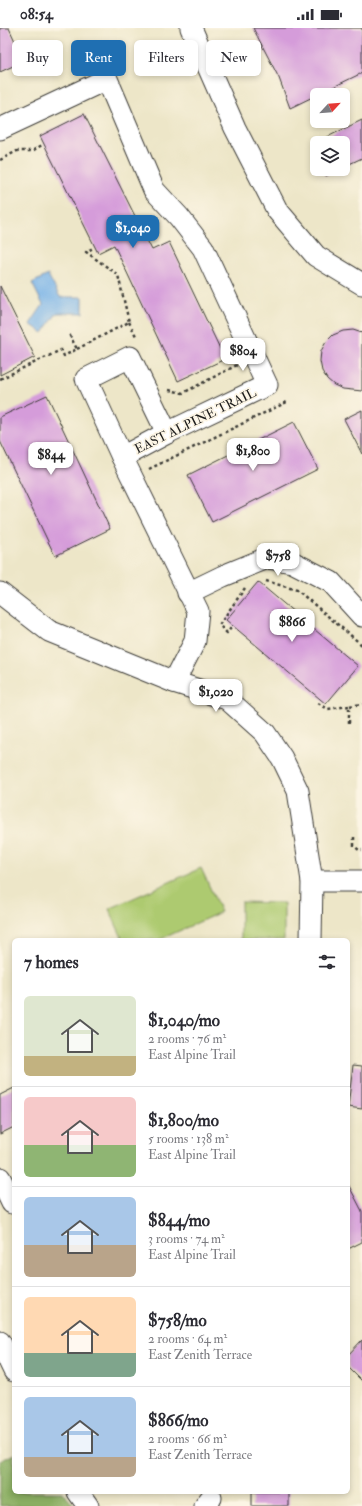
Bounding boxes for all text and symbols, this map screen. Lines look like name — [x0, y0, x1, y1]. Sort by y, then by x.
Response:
text: 08:54 — [20, 5, 53, 24]
chip: Buy — [12, 40, 63, 76]
chip: Rent — [71, 40, 126, 76]
chip: Filters — [134, 40, 198, 76]
chip: New — [206, 40, 261, 76]
north arrow — [310, 88, 350, 128]
map controls — [310, 88, 350, 176]
button: layers — [310, 136, 350, 176]
pin: $1,040 — [100, 215, 166, 249]
text: $1,040 — [115, 220, 151, 236]
pin: $804 — [219, 338, 267, 372]
text: $804 — [229, 343, 257, 359]
street label: EAST ALPINE TRAIL — [132, 384, 259, 457]
pin: $1,800 — [220, 438, 286, 472]
pin: $844 — [27, 442, 75, 476]
text: $1,800 — [236, 443, 270, 459]
text: $844 — [37, 447, 65, 463]
pin: $758 — [254, 543, 302, 577]
text: $758 — [265, 548, 291, 564]
pin: $866 — [268, 609, 316, 643]
text: $866 — [279, 614, 305, 630]
pin: $1,020 — [183, 679, 249, 713]
text: $1,020 — [198, 684, 234, 700]
icon: filters — [316, 951, 338, 973]
text: 7 homes — [24, 952, 79, 973]
text: $1,040/mo — [148, 1010, 220, 1031]
icon: home — [56, 1012, 104, 1060]
text: 2 rooms · 76 m² — [148, 1031, 226, 1047]
text: East Alpine Trail — [148, 1047, 236, 1063]
text: $1,800/mo — [148, 1110, 219, 1131]
icon: home — [56, 1113, 104, 1161]
text: 5 rooms · 138 m² — [148, 1131, 229, 1147]
text: East Alpine Trail — [148, 1147, 236, 1163]
text: $844/mo — [148, 1210, 210, 1231]
icon: home — [56, 1213, 104, 1261]
text: 3 rooms · 74 m² — [148, 1231, 225, 1247]
text: East Alpine Trail — [148, 1247, 236, 1263]
text: $758/mo — [148, 1310, 207, 1331]
icon: home — [56, 1313, 104, 1361]
text: 2 rooms · 64 m² — [148, 1331, 227, 1347]
text: East Zenith Terrace — [148, 1347, 252, 1363]
text: $866/mo — [148, 1410, 208, 1431]
icon: home — [56, 1413, 104, 1461]
text: 2 rooms · 66 m² — [148, 1431, 227, 1447]
text: East Zenith Terrace — [148, 1447, 252, 1463]

